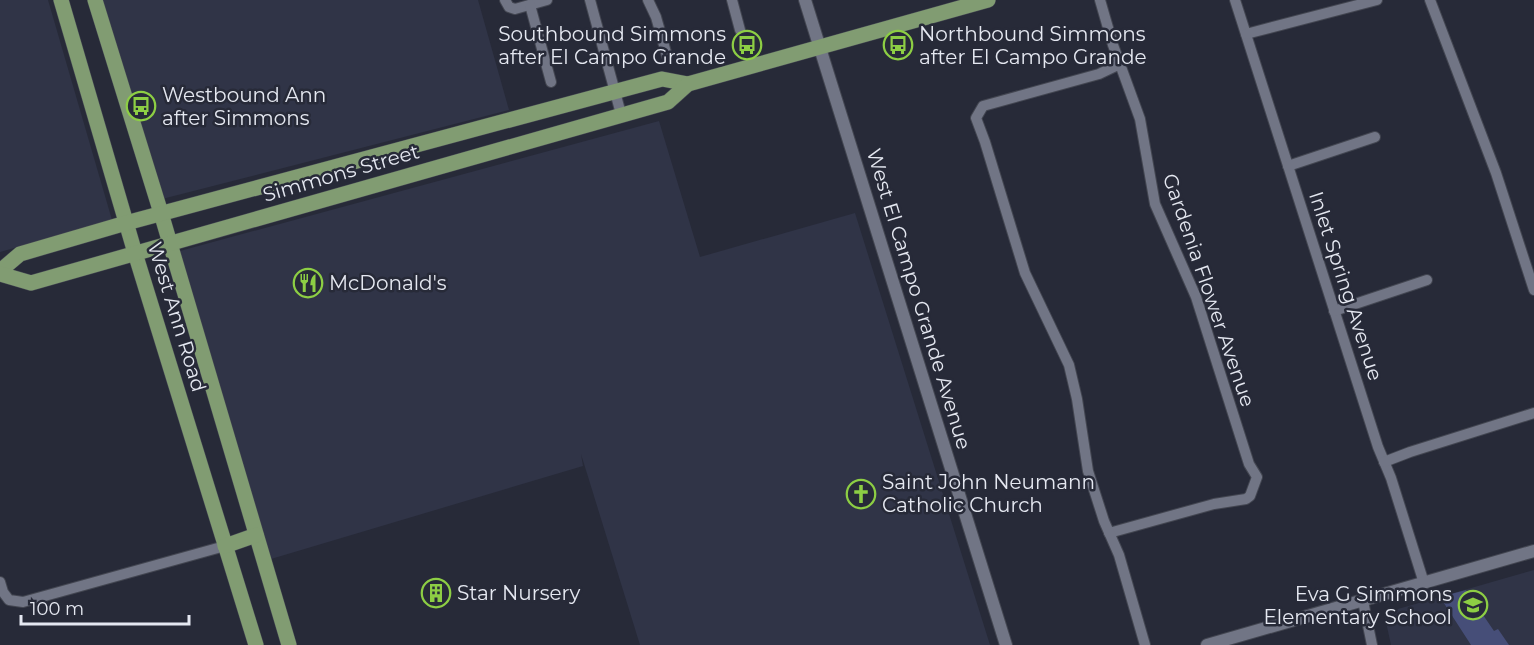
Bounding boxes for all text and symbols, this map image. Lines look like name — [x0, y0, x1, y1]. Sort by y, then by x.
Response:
place label: Southbound Simmons after El Campo Grande — [498, 22, 726, 69]
place label: Northbound Simmons after El Campo Grande — [919, 22, 1147, 69]
bus stop icon: Southbound Simmons after El Campo Grande — [731, 29, 763, 61]
bus stop icon: Northbound Simmons after El Campo Grande — [882, 29, 914, 61]
place label: Westbound Ann after Simmons — [162, 83, 326, 130]
bus stop icon: Westbound Ann after Simmons — [125, 90, 157, 122]
street label: Simmons Street — [260, 139, 422, 207]
street label: West El Campo Grande Avenue — [862, 146, 976, 452]
street label: Gardenia Flower Avenue — [1158, 170, 1260, 410]
street label: Inlet Spring Avenue — [1304, 188, 1388, 384]
street label: West Ann Road — [143, 239, 211, 395]
restaurant icon: McDonald's — [292, 267, 324, 299]
place label: McDonald's — [329, 271, 447, 295]
place label: Saint John Neumann Catholic Church — [882, 470, 1095, 517]
church icon: Saint John Neumann Catholic Church — [845, 478, 877, 510]
building icon: Star Nursery — [420, 577, 452, 609]
place label: Star Nursery — [457, 581, 580, 605]
place label: Eva G Simmons Elementary School — [1263, 582, 1452, 629]
scale bar — [21, 588, 189, 626]
school or university icon: Eva G Simmons Elementary School — [1457, 589, 1489, 621]
text: 100 m — [30, 598, 84, 620]

